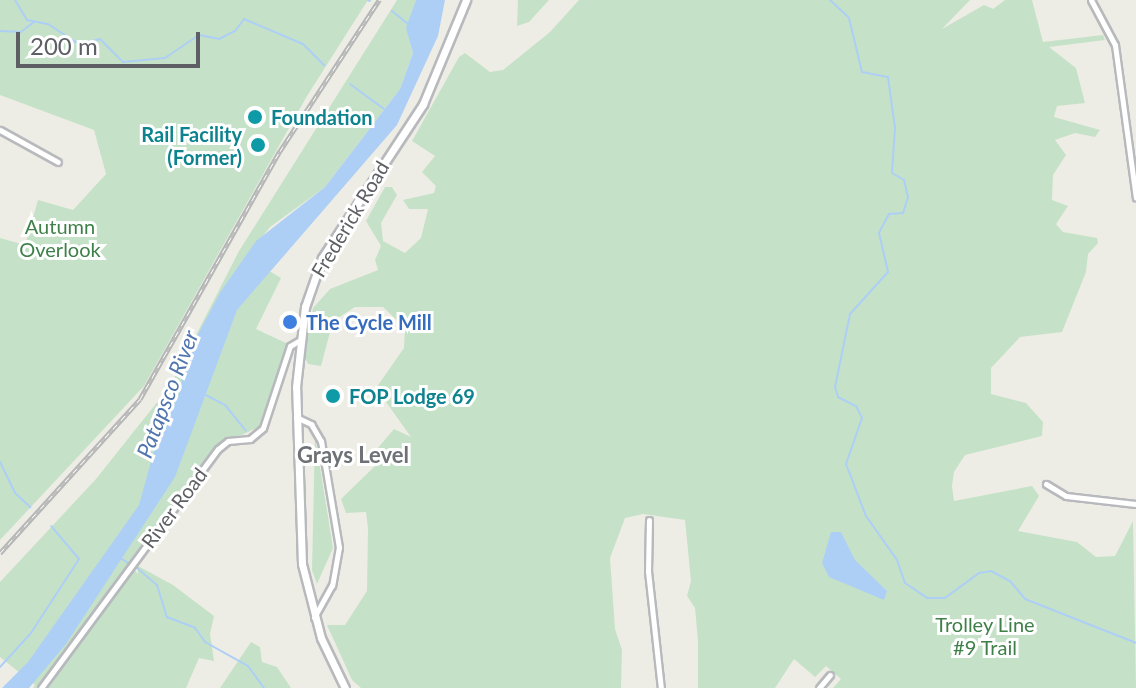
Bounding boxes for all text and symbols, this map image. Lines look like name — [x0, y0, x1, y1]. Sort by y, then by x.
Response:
scale bar — [20, 16, 204, 66]
text: 200 m — [30, 31, 98, 60]
place label: Foundation — [271, 105, 372, 129]
marker: Foundation — [246, 108, 264, 126]
place label: Rail Facility (Former) — [141, 122, 242, 169]
marker: Rail Facility (Former) — [249, 136, 267, 154]
street label: Frederick Road — [306, 157, 394, 281]
park label: Autumn Overlook — [19, 215, 101, 262]
place label: The Cycle Mill — [306, 310, 432, 334]
marker: The Cycle Mill — [281, 313, 299, 331]
water label: Patapsco River — [131, 327, 203, 461]
place label: FOP Lodge 69 — [349, 384, 475, 408]
marker: FOP Lodge 69 — [324, 387, 342, 405]
district label: Grays Level — [297, 442, 409, 468]
street label: River Road — [136, 463, 212, 553]
park label: Trolley Line #9 Trail — [935, 613, 1035, 660]

